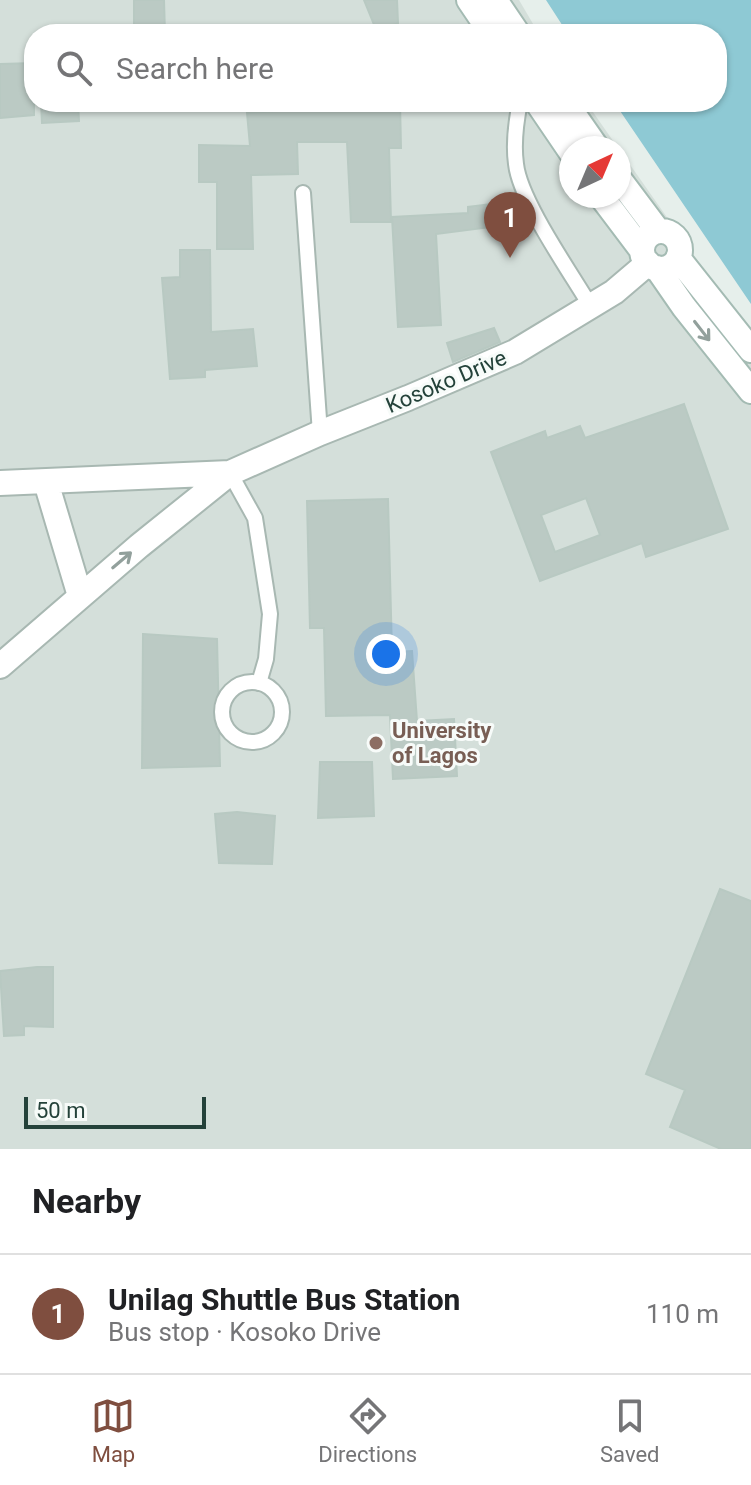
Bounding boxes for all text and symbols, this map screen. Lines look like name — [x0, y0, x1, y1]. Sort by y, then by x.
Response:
search box — [24, 24, 727, 112]
icon: search — [52, 46, 96, 90]
text: Search here — [116, 51, 274, 86]
north arrow — [559, 136, 631, 208]
pin: 1 — [484, 192, 536, 258]
one-way arrow — [694, 320, 711, 341]
street label: Kosoko Drive — [382, 345, 510, 418]
one-way arrow — [112, 551, 132, 569]
your location — [366, 634, 406, 674]
place label: University of Lagos — [392, 718, 492, 768]
marker: University of Lagos — [367, 734, 385, 752]
scale bar — [24, 1093, 206, 1129]
text: 50 m — [36, 1098, 85, 1123]
text: Nearby — [32, 1181, 141, 1221]
text: Unilag Shuttle Bus Station — [108, 1282, 460, 1317]
text: 1 — [51, 1299, 65, 1329]
text: 110 m — [646, 1299, 719, 1329]
text: Bus stop · Kosoko Drive — [108, 1317, 381, 1347]
tab: Map — [91, 1394, 135, 1467]
tab: Directions — [318, 1394, 417, 1467]
tab: Saved — [600, 1394, 660, 1467]

